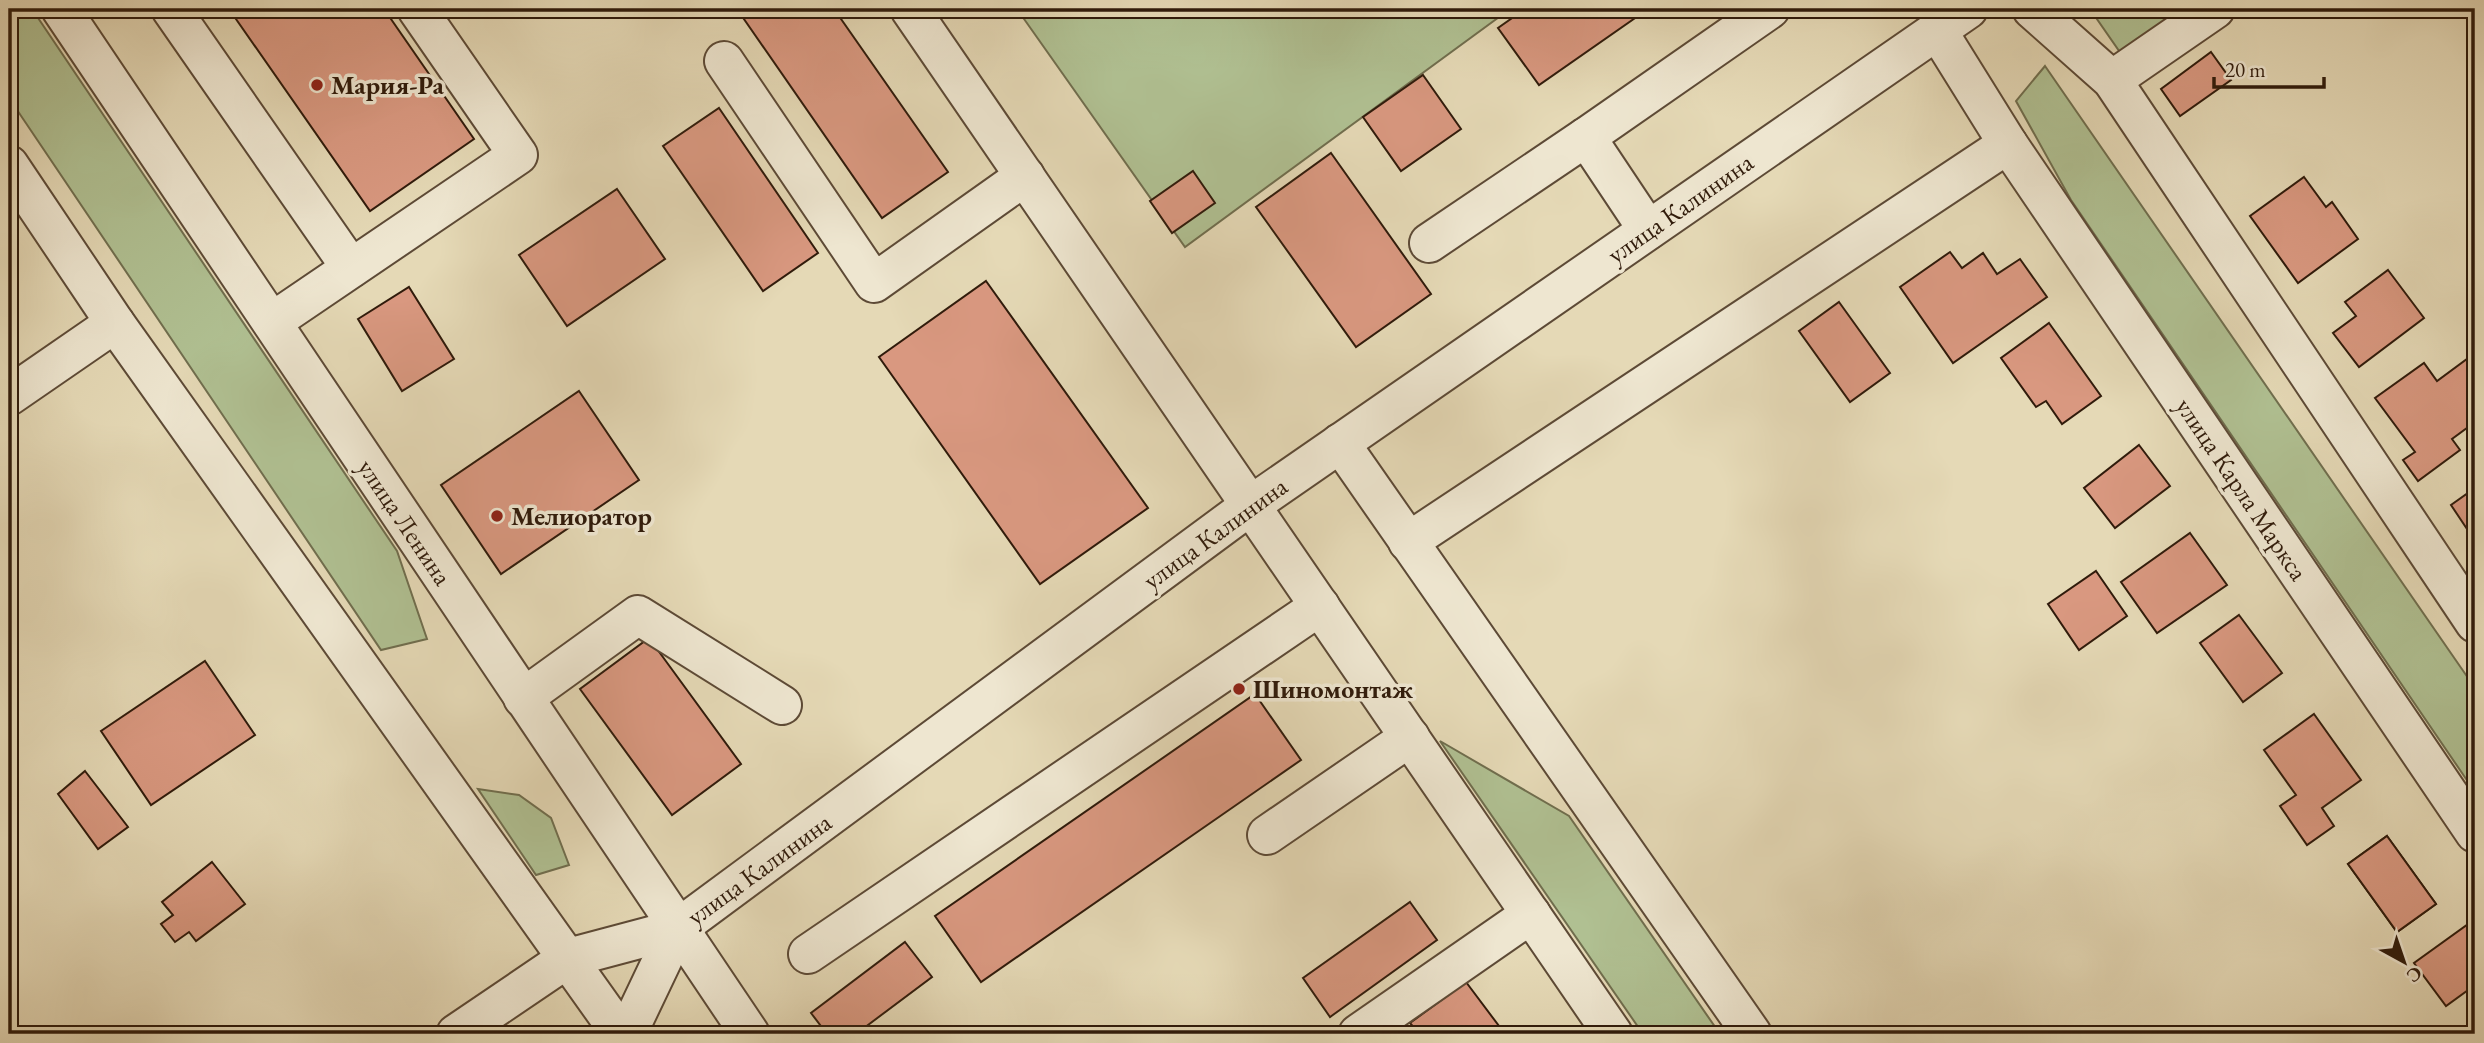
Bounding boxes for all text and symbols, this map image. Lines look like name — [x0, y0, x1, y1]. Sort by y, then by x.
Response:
scale bar — [2214, 46, 2325, 90]
text: 20 m — [2225, 56, 2266, 83]
place label: Мария-Ра — [331, 68, 445, 102]
marker: Мария-Ра — [309, 77, 325, 93]
street label: улица Калинина — [1600, 145, 1760, 271]
street label: улица Карла Маркса — [2168, 391, 2316, 588]
street label: улица Ленина — [350, 452, 460, 592]
street label: улица Калинина — [1136, 469, 1295, 597]
place label: Мелиоратор — [511, 499, 652, 533]
marker: Мелиоратор — [489, 508, 505, 524]
place label: Шиномонтаж — [1253, 672, 1413, 706]
marker: Шиномонтаж — [1231, 681, 1247, 697]
street label: улица Калинина — [680, 805, 839, 933]
north arrow — [2368, 928, 2438, 998]
text: С — [2401, 961, 2428, 989]

